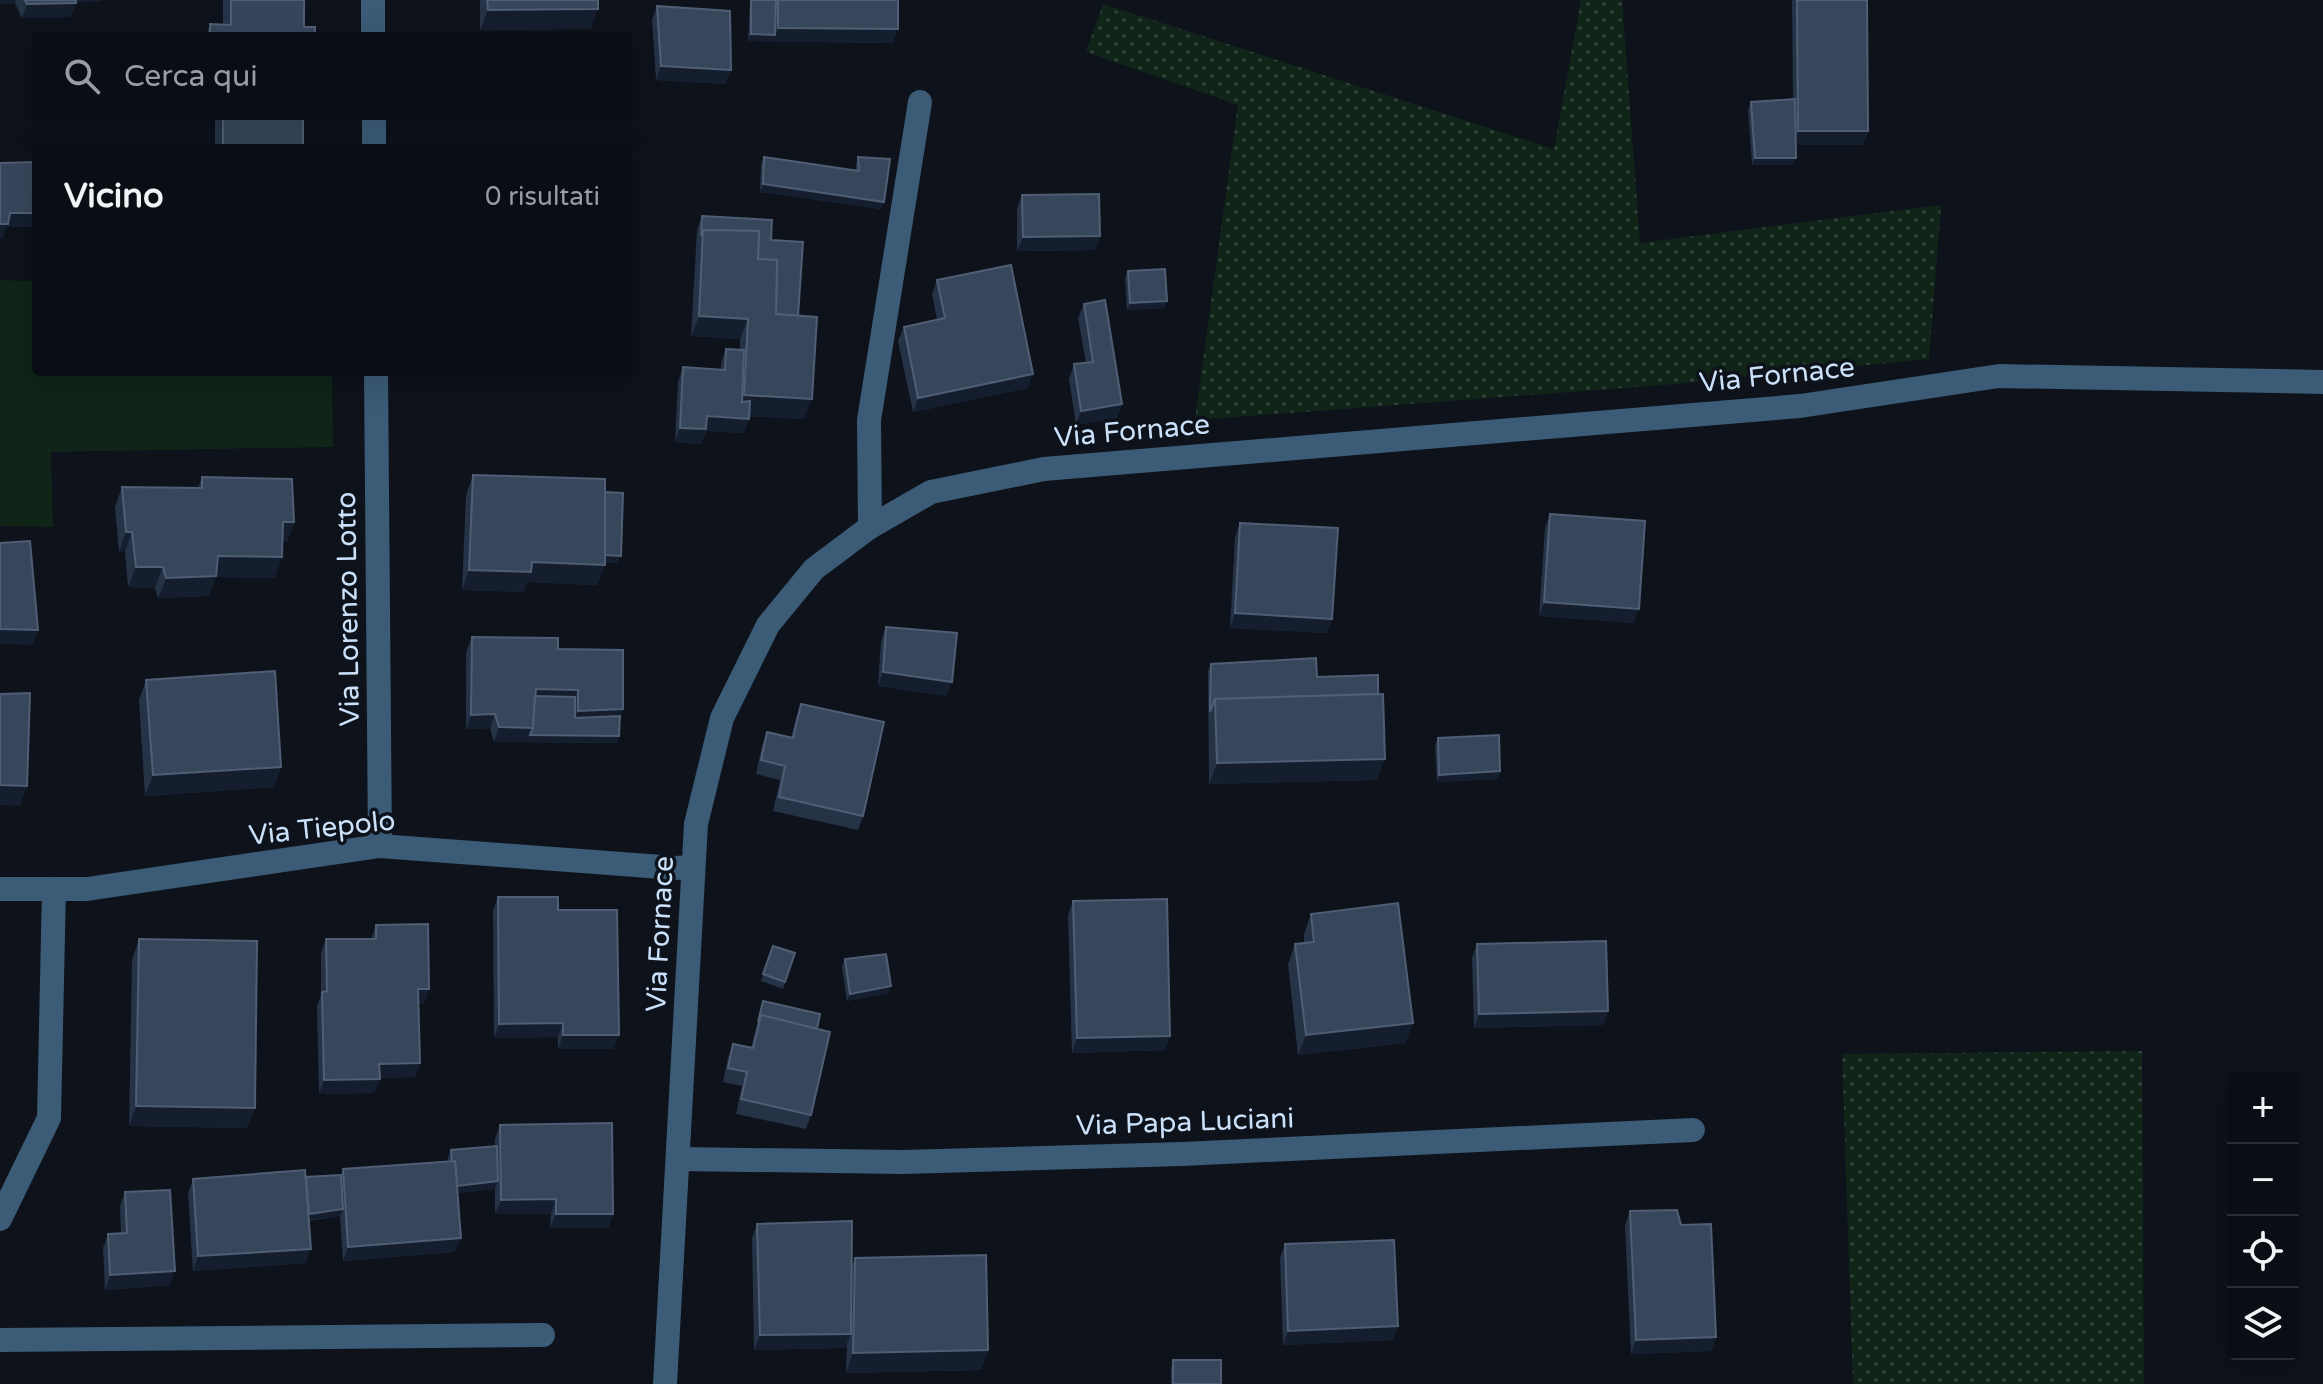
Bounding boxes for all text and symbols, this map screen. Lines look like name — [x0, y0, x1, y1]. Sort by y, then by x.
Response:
search box — [32, 32, 632, 120]
icon: search — [60, 54, 104, 98]
text: Cerca qui — [124, 58, 258, 95]
text: Vicino — [64, 176, 164, 217]
text: 0 risultati — [485, 181, 600, 212]
street label: Via Fornace — [1698, 350, 1856, 400]
street label: Via Fornace — [1053, 407, 1211, 455]
street label: Via Lorenzo Lotto — [329, 491, 367, 727]
street label: Via Tiepolo — [247, 803, 397, 853]
street label: Via Fornace — [639, 855, 681, 1013]
map controls — [2227, 1072, 2299, 1360]
button: + — [2227, 1072, 2299, 1144]
street label: Via Papa Luciani — [1075, 1101, 1295, 1143]
button: − — [2227, 1144, 2299, 1216]
button: locate — [2227, 1216, 2299, 1288]
button: layers — [2227, 1288, 2299, 1360]

